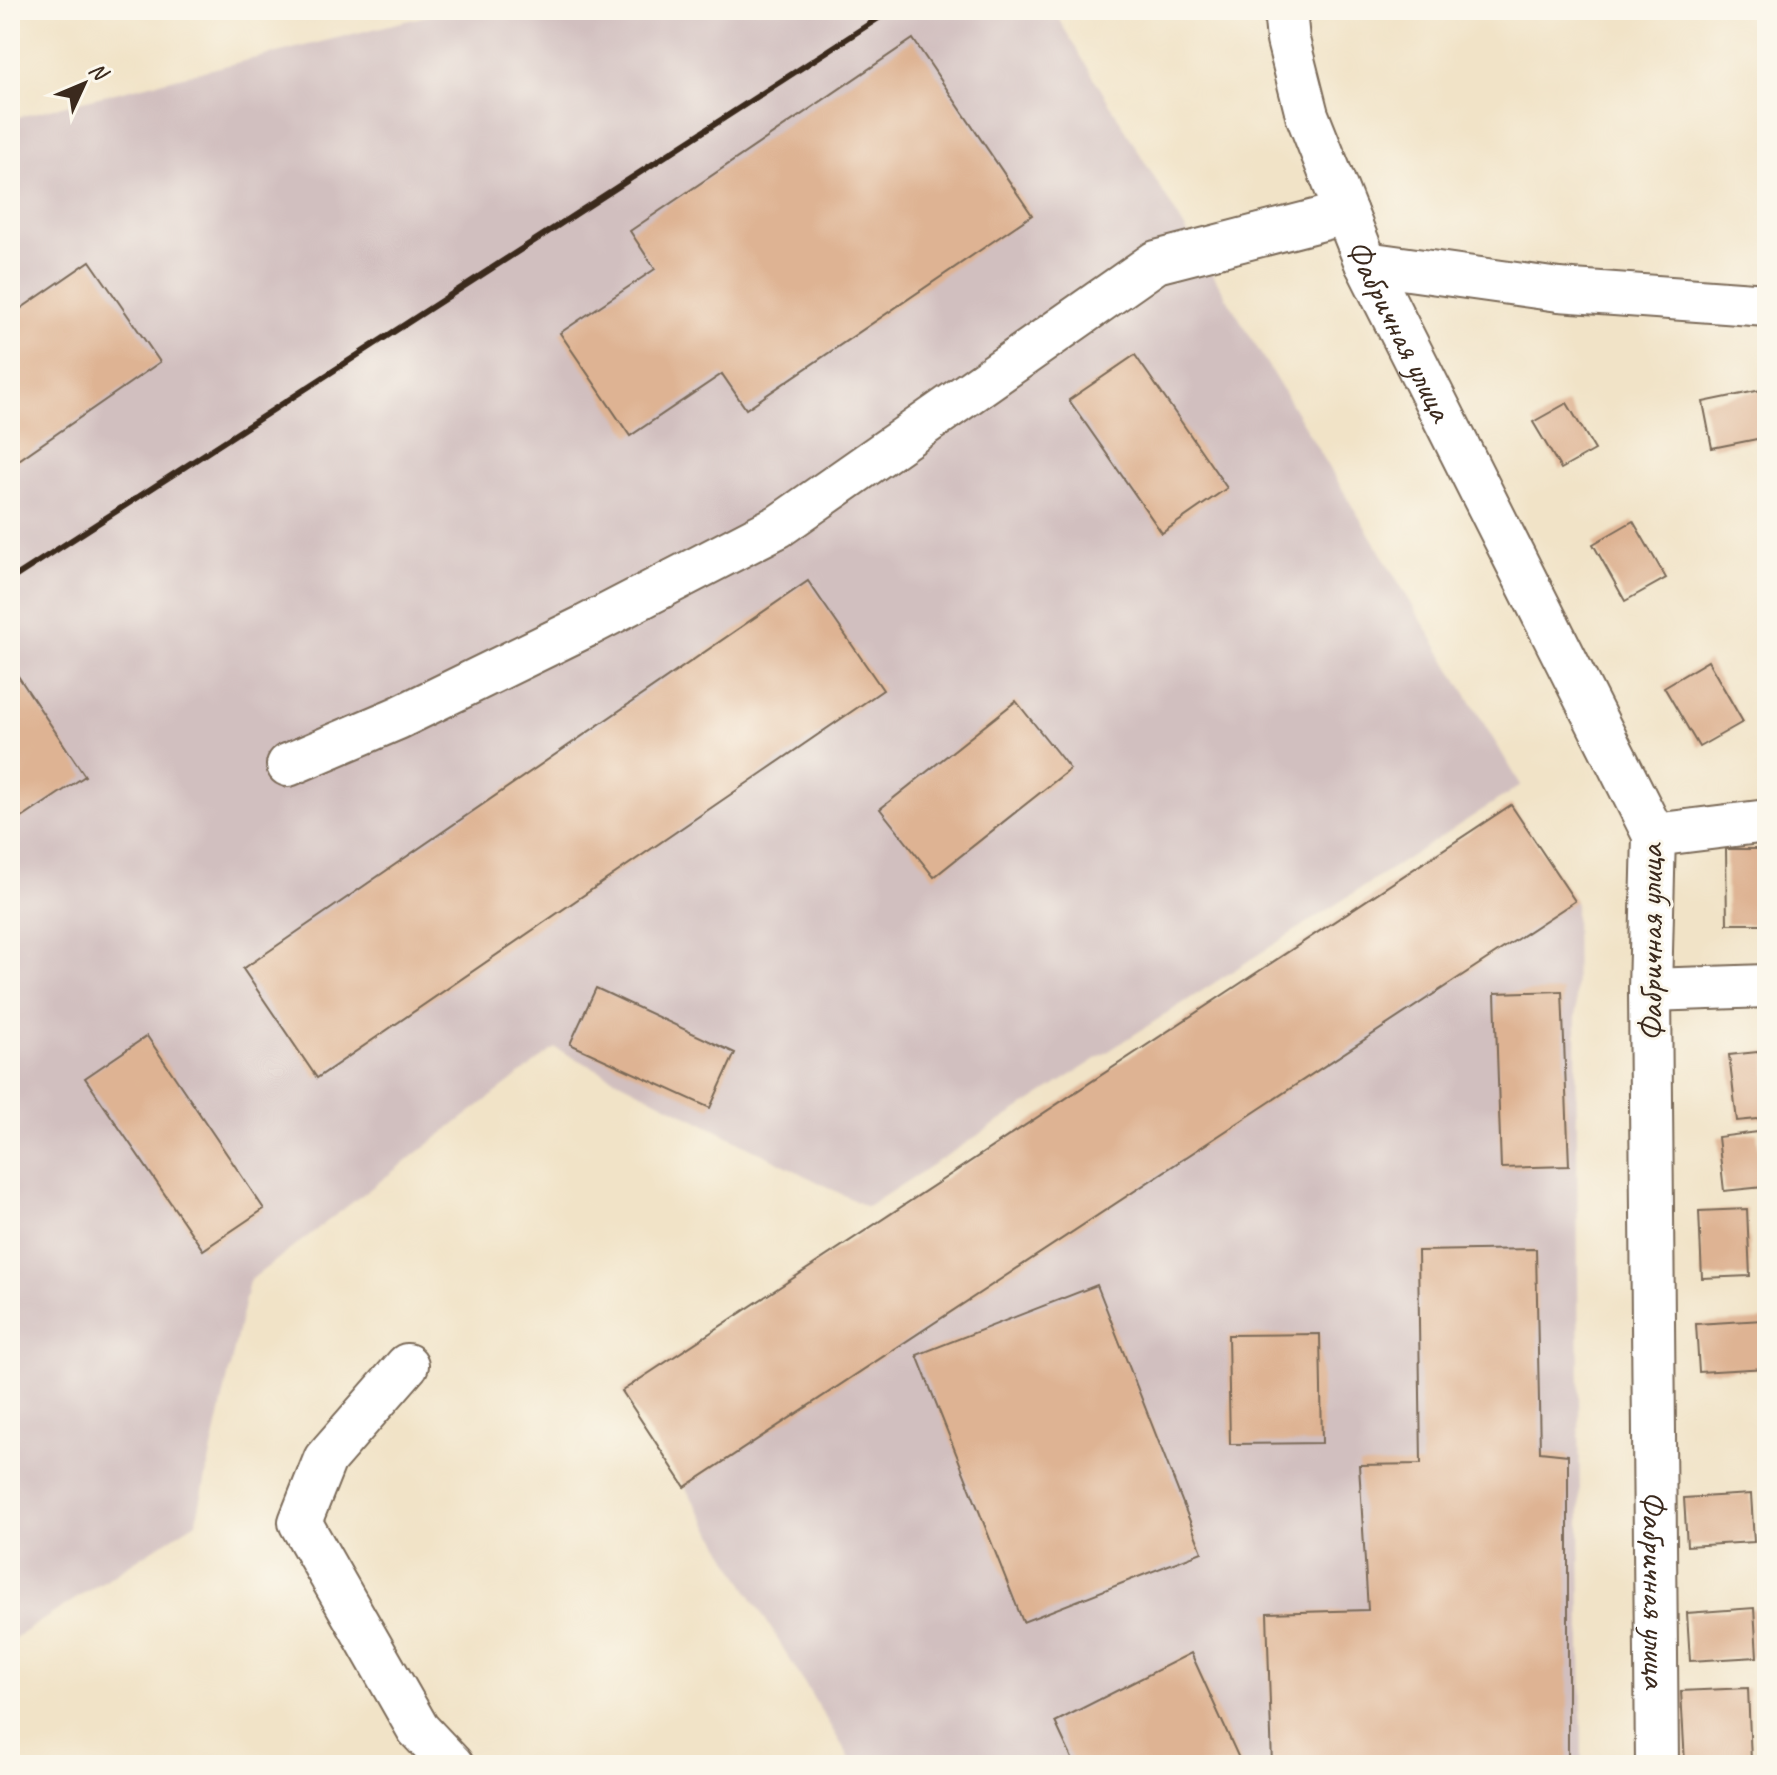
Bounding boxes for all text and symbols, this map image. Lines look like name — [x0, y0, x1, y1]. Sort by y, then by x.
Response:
north arrow — [44, 44, 124, 124]
text: N — [83, 56, 115, 88]
street label: Фабричная улица — [1337, 233, 1464, 430]
street label: Фабричная улица — [1629, 842, 1672, 1042]
street label: Фабричная улица — [1633, 1491, 1678, 1691]

